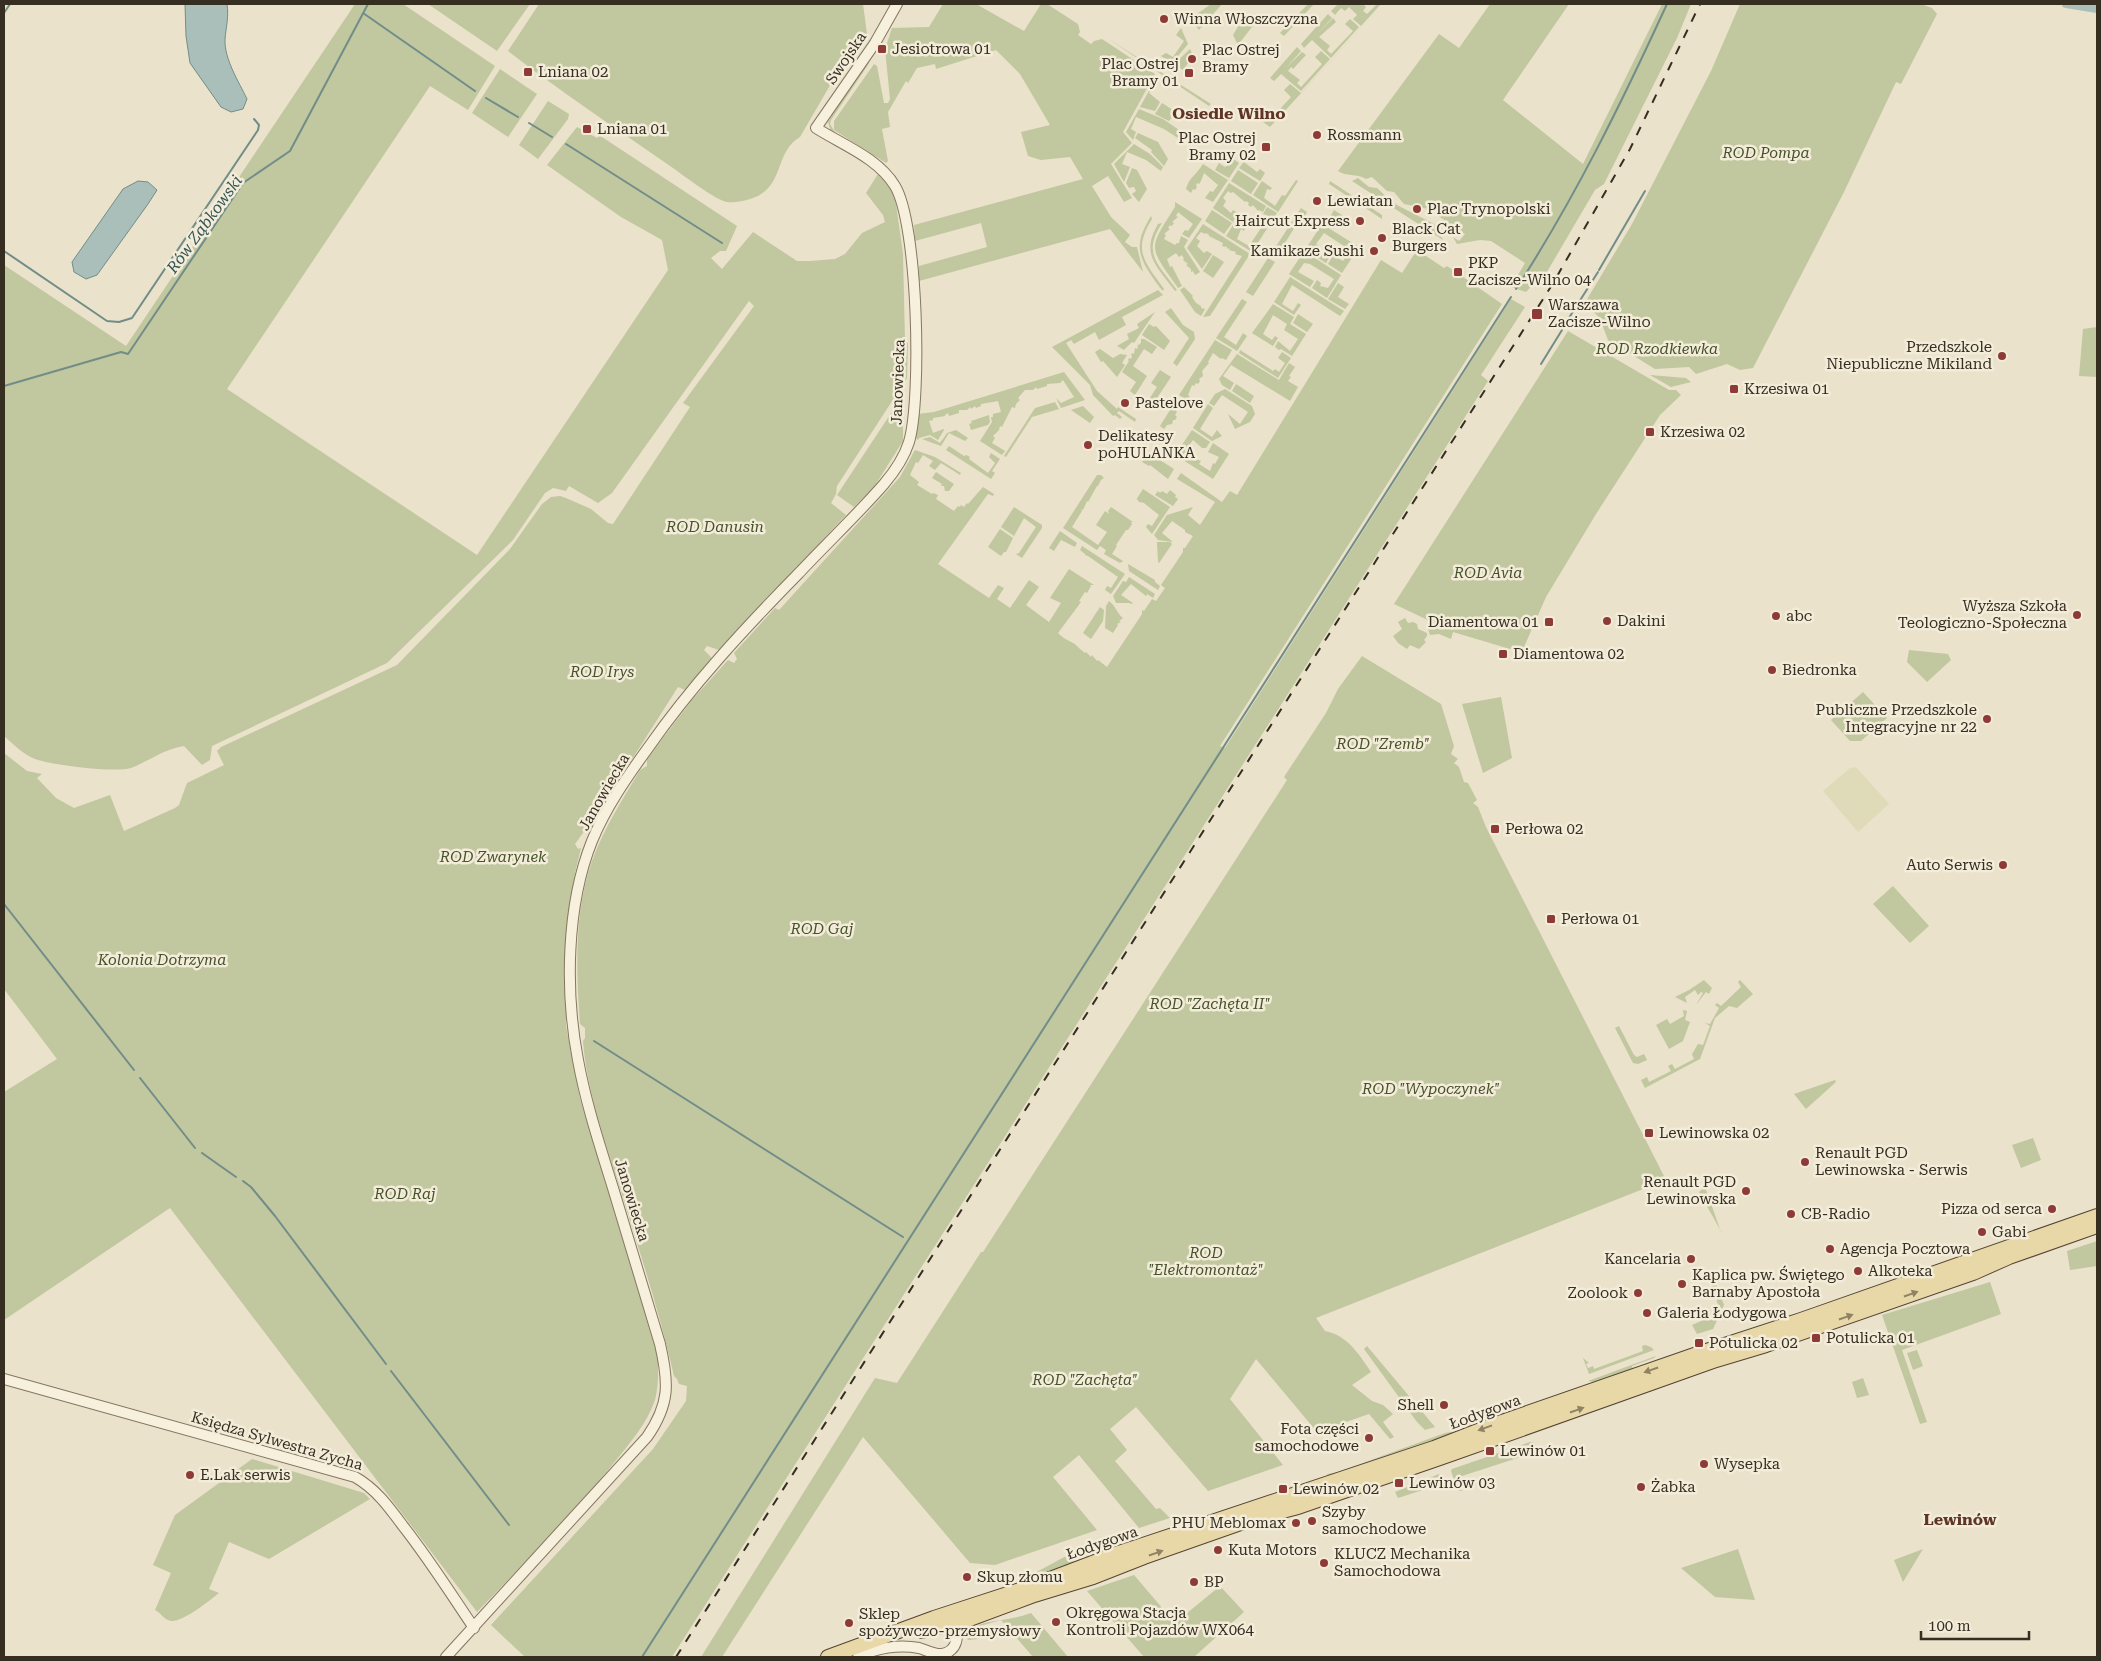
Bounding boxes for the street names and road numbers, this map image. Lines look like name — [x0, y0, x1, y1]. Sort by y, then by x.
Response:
street label: Swojska — [822, 28, 870, 88]
street label: Janowiecka — [888, 339, 908, 425]
street label: Janowiecka — [575, 750, 633, 834]
street label: Janowiecka — [611, 1156, 653, 1244]
street label: Łodygowa — [1447, 1391, 1523, 1433]
street label: Księdza Sylwestra Zycha — [189, 1408, 365, 1474]
street label: Łodygowa — [1064, 1522, 1140, 1564]

